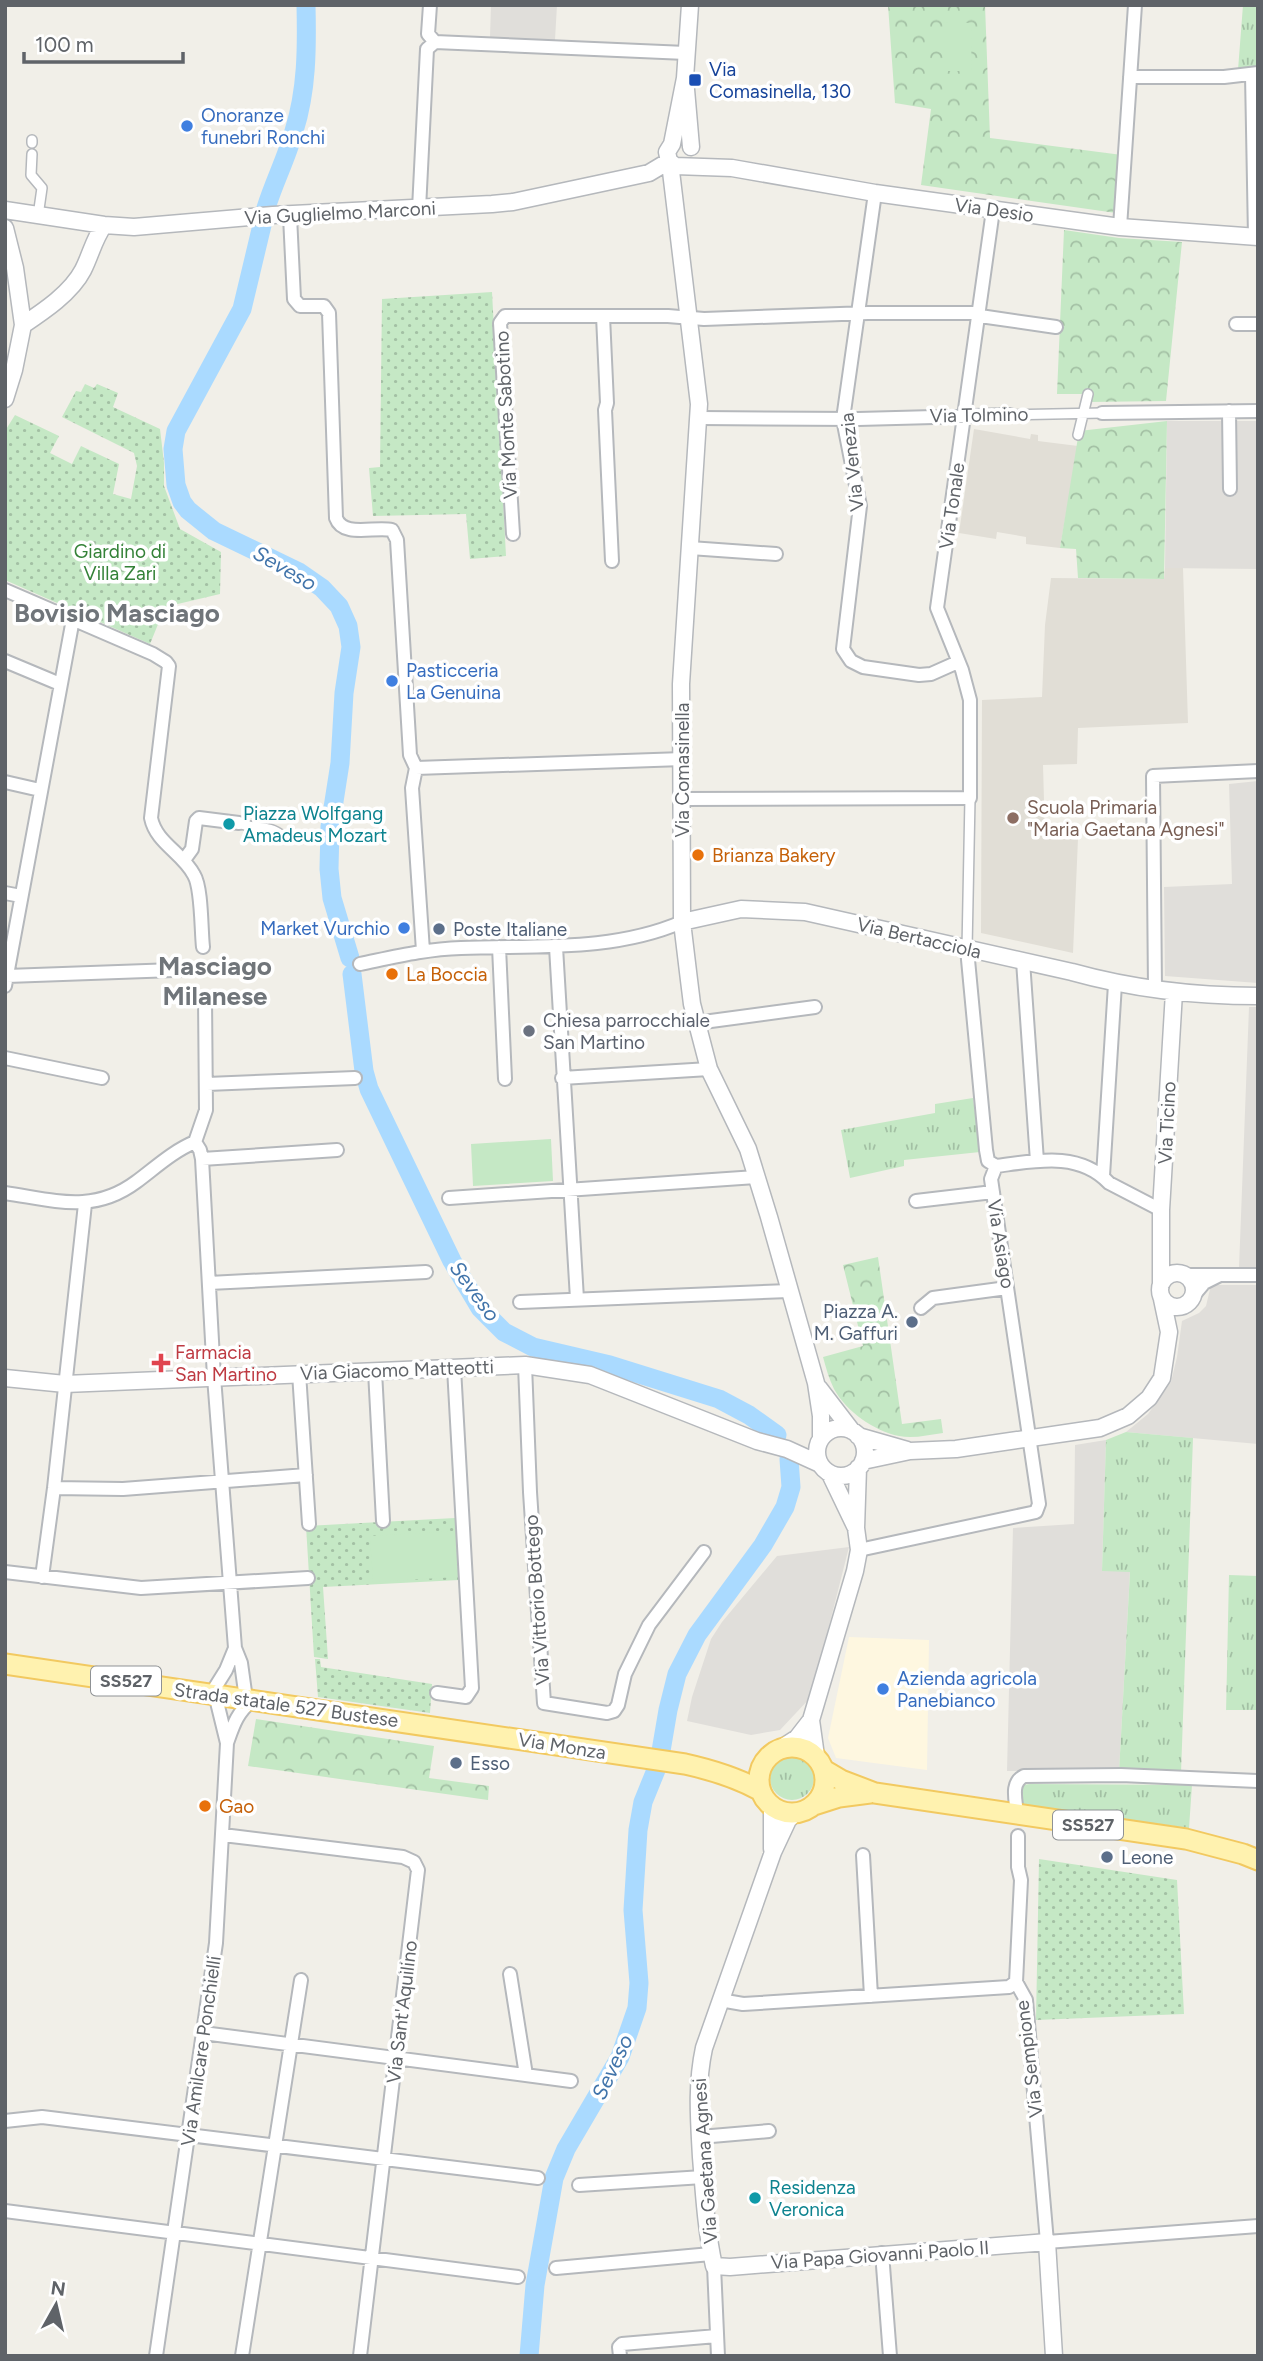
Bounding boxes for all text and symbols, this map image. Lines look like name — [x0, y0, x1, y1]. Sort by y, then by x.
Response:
scale bar — [24, 21, 184, 65]
text: 100 m — [35, 32, 94, 57]
place label: Via Comasinella, 130 — [709, 58, 851, 103]
marker: Via Comasinella, 130 — [687, 72, 703, 88]
place label: Onoranze funebri Ronchi — [201, 104, 325, 149]
marker: Onoranze funebri Ronchi — [179, 118, 195, 134]
street label: Via Desio — [953, 193, 1035, 227]
street label: Via Guglielmo Marconi — [244, 196, 436, 230]
street label: Via Monte Sabotino — [490, 330, 522, 500]
street label: Via Tolmino — [929, 403, 1029, 427]
street label: Via Venezia — [835, 411, 869, 513]
street label: Via Tonale — [935, 461, 969, 551]
park label: Giardino di Villa Zari — [74, 540, 166, 585]
water label: Seveso — [249, 540, 321, 596]
district label: Bovisio Masciago — [14, 597, 220, 629]
place label: Pasticceria La Genuina — [406, 659, 501, 704]
marker: Pasticceria La Genuina — [384, 673, 400, 689]
street label: Via Comasinella — [671, 703, 694, 837]
place label: Scuola Primaria "Maria Gaetana Agnesi" — [1027, 796, 1225, 841]
place label: Piazza Wolfgang Amadeus Mozart — [243, 802, 387, 847]
marker: Scuola Primaria "Maria Gaetana Agnesi" — [1005, 810, 1021, 826]
marker: Piazza Wolfgang Amadeus Mozart — [221, 816, 237, 832]
place label: Brianza Bakery — [712, 844, 836, 867]
marker: Brianza Bakery — [690, 847, 706, 863]
street label: Via Bertacciola — [855, 913, 983, 963]
place label: Market Vurchio — [260, 917, 390, 940]
place label: Poste Italiane — [453, 918, 567, 941]
marker: Market Vurchio — [396, 920, 412, 936]
marker: Poste Italiane — [431, 921, 447, 937]
district label: Masciago Milanese — [158, 950, 272, 1012]
place label: La Boccia — [406, 963, 488, 986]
marker: La Boccia — [384, 966, 400, 982]
place label: Chiesa parrocchiale San Martino — [543, 1009, 710, 1054]
marker: Chiesa parrocchiale San Martino — [521, 1023, 537, 1039]
street label: Via Ticino — [1153, 1081, 1181, 1165]
street label: Via Asiago — [983, 1198, 1019, 1290]
water label: Seveso — [445, 1256, 505, 1326]
place label: Piazza A. M. Gaffuri — [814, 1300, 898, 1345]
marker: Piazza A. M. Gaffuri — [904, 1314, 920, 1330]
place label: Farmacia San Martino — [175, 1341, 277, 1386]
marker: Farmacia San Martino — [153, 1355, 169, 1371]
street label: Via Giacomo Matteotti — [300, 1355, 494, 1385]
street label: Via Vittorio Bottego — [520, 1514, 554, 1686]
road number: SS527 — [91, 1666, 161, 1696]
place label: Azienda agricola Panebianco — [897, 1667, 1037, 1712]
street label: Strada statale 527 Bustese — [172, 1678, 400, 1732]
marker: Azienda agricola Panebianco — [875, 1681, 891, 1697]
street label: Via Monza — [516, 1728, 608, 1764]
place label: Esso — [470, 1752, 510, 1775]
marker: Esso — [448, 1755, 464, 1771]
place label: Gao — [219, 1795, 254, 1818]
marker: Gao — [197, 1798, 213, 1814]
road number: SS527 — [1053, 1811, 1123, 1840]
place label: Leone — [1121, 1846, 1173, 1869]
marker: Leone — [1099, 1849, 1115, 1865]
street label: Via Sant'Aquilino — [382, 1939, 422, 2085]
street label: Via Amilcare Ponchielli — [176, 1954, 226, 2148]
street label: Via Sempione — [1010, 1999, 1048, 2119]
water label: Seveso — [586, 2031, 638, 2103]
street label: Via Gaetana Agnesi — [688, 2077, 722, 2245]
place label: Residenza Veronica — [769, 2176, 856, 2221]
marker: Residenza Veronica — [747, 2190, 763, 2206]
street label: Via Papa Giovanni Paolo II — [770, 2236, 990, 2274]
north arrow — [21, 2270, 91, 2340]
text: N — [49, 2276, 67, 2301]

